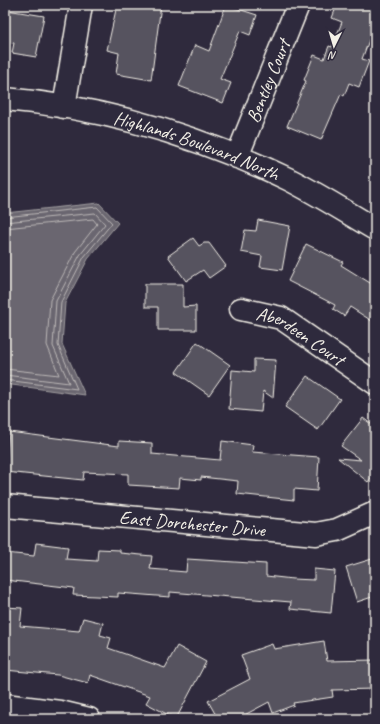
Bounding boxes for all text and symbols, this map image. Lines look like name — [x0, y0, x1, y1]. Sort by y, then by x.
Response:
north arrow — [314, 26, 354, 66]
street label: Bentley Court — [241, 34, 297, 126]
text: N — [327, 49, 337, 63]
street label: Highlands Boulevard North — [111, 106, 284, 187]
street label: Aberdeen Court — [254, 302, 351, 373]
street label: East Dorchester Drive — [118, 505, 268, 543]

